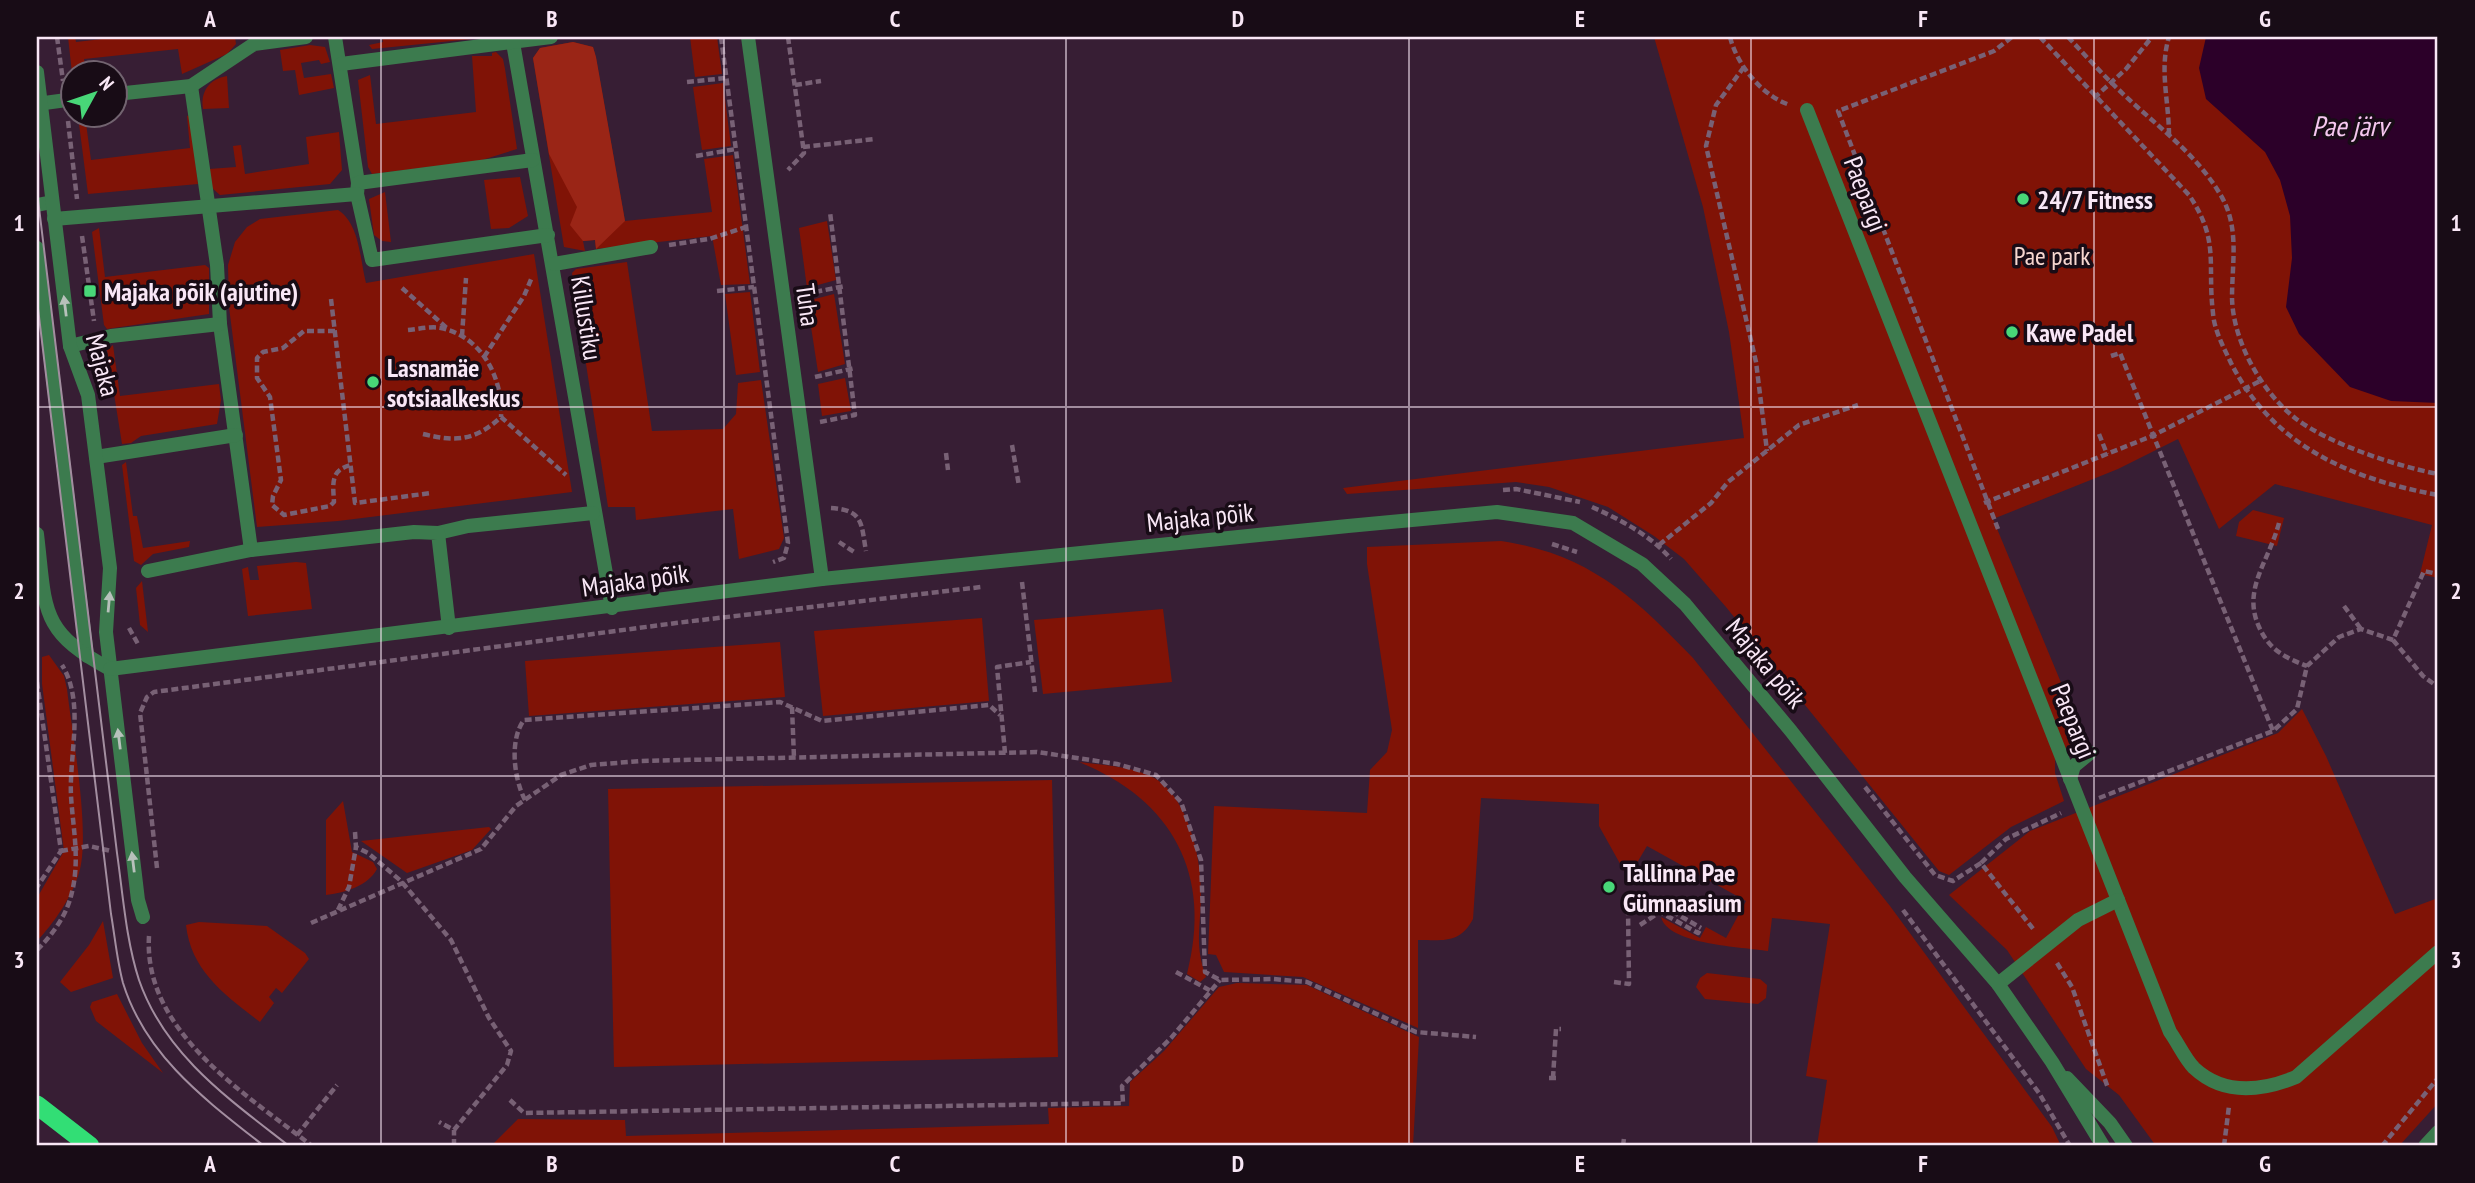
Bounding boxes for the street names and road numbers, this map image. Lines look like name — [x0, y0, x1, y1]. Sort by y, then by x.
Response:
street label: Paepargi — [1837, 152, 1895, 236]
street label: Killustiku — [564, 274, 610, 362]
street label: Tuha — [789, 282, 827, 328]
street label: Majaka — [79, 330, 127, 400]
street label: Majaka põik — [1145, 495, 1255, 539]
street label: Majaka põik — [580, 556, 690, 604]
street label: Majaka põik — [1719, 611, 1813, 715]
street label: Paepargi — [2044, 679, 2104, 763]

